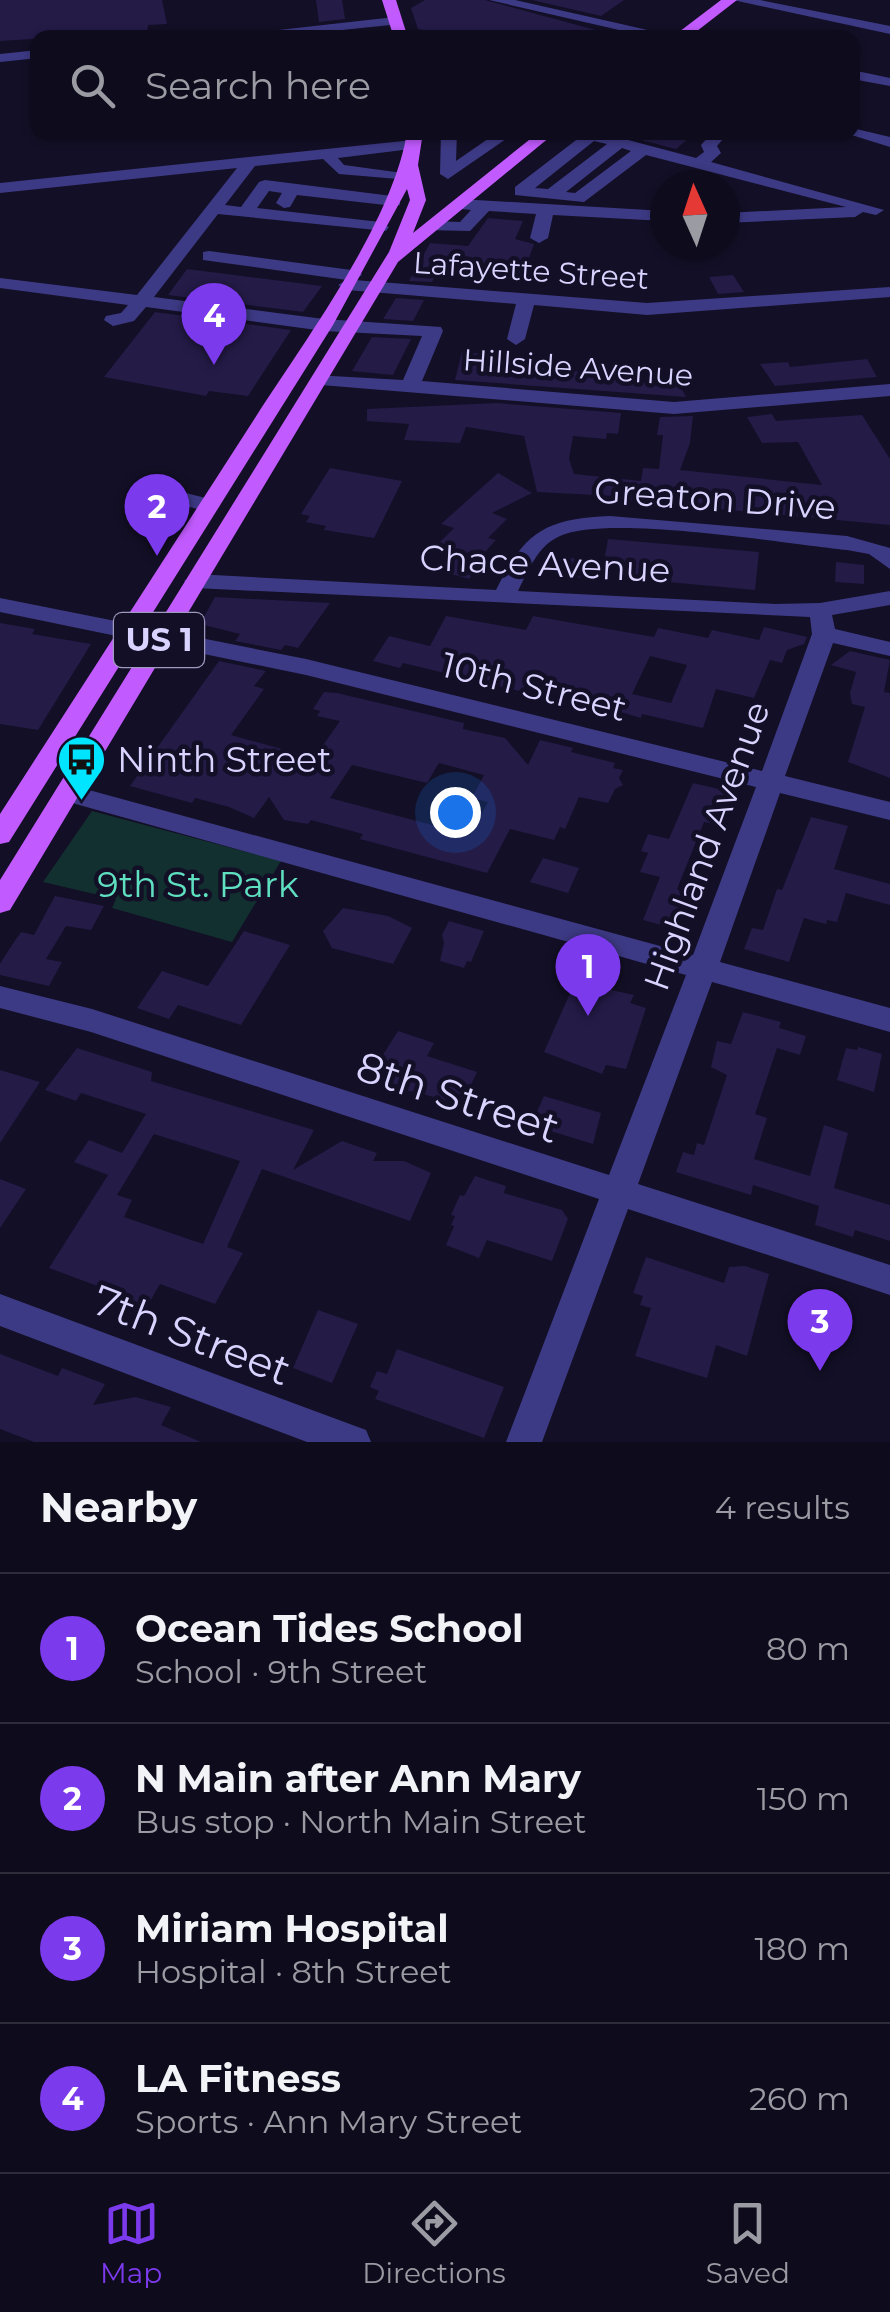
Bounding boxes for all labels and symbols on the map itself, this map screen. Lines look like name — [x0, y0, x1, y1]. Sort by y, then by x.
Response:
north arrow — [650, 170, 740, 260]
street label: Lafayette Street — [412, 244, 650, 297]
pin: 4 — [182, 282, 246, 365]
street label: Hillside Avenue — [462, 341, 694, 394]
street label: Greaton Drive — [593, 469, 837, 528]
pin: 2 — [124, 474, 190, 556]
street label: Chace Avenue — [419, 535, 671, 592]
road number: US 1 — [114, 613, 204, 667]
street label: 10th Street — [437, 643, 631, 730]
street label: Highland Avenue — [634, 696, 779, 996]
bus stop icon: Ninth Street — [56, 734, 108, 802]
place label: Ninth Street — [117, 738, 331, 781]
your location — [430, 787, 481, 838]
park label: 9th St. Park — [97, 863, 299, 906]
pin: 1 — [556, 934, 620, 1016]
street label: 8th Street — [350, 1040, 566, 1154]
street label: 7th Street — [86, 1274, 298, 1396]
pin: 3 — [788, 1288, 852, 1371]

